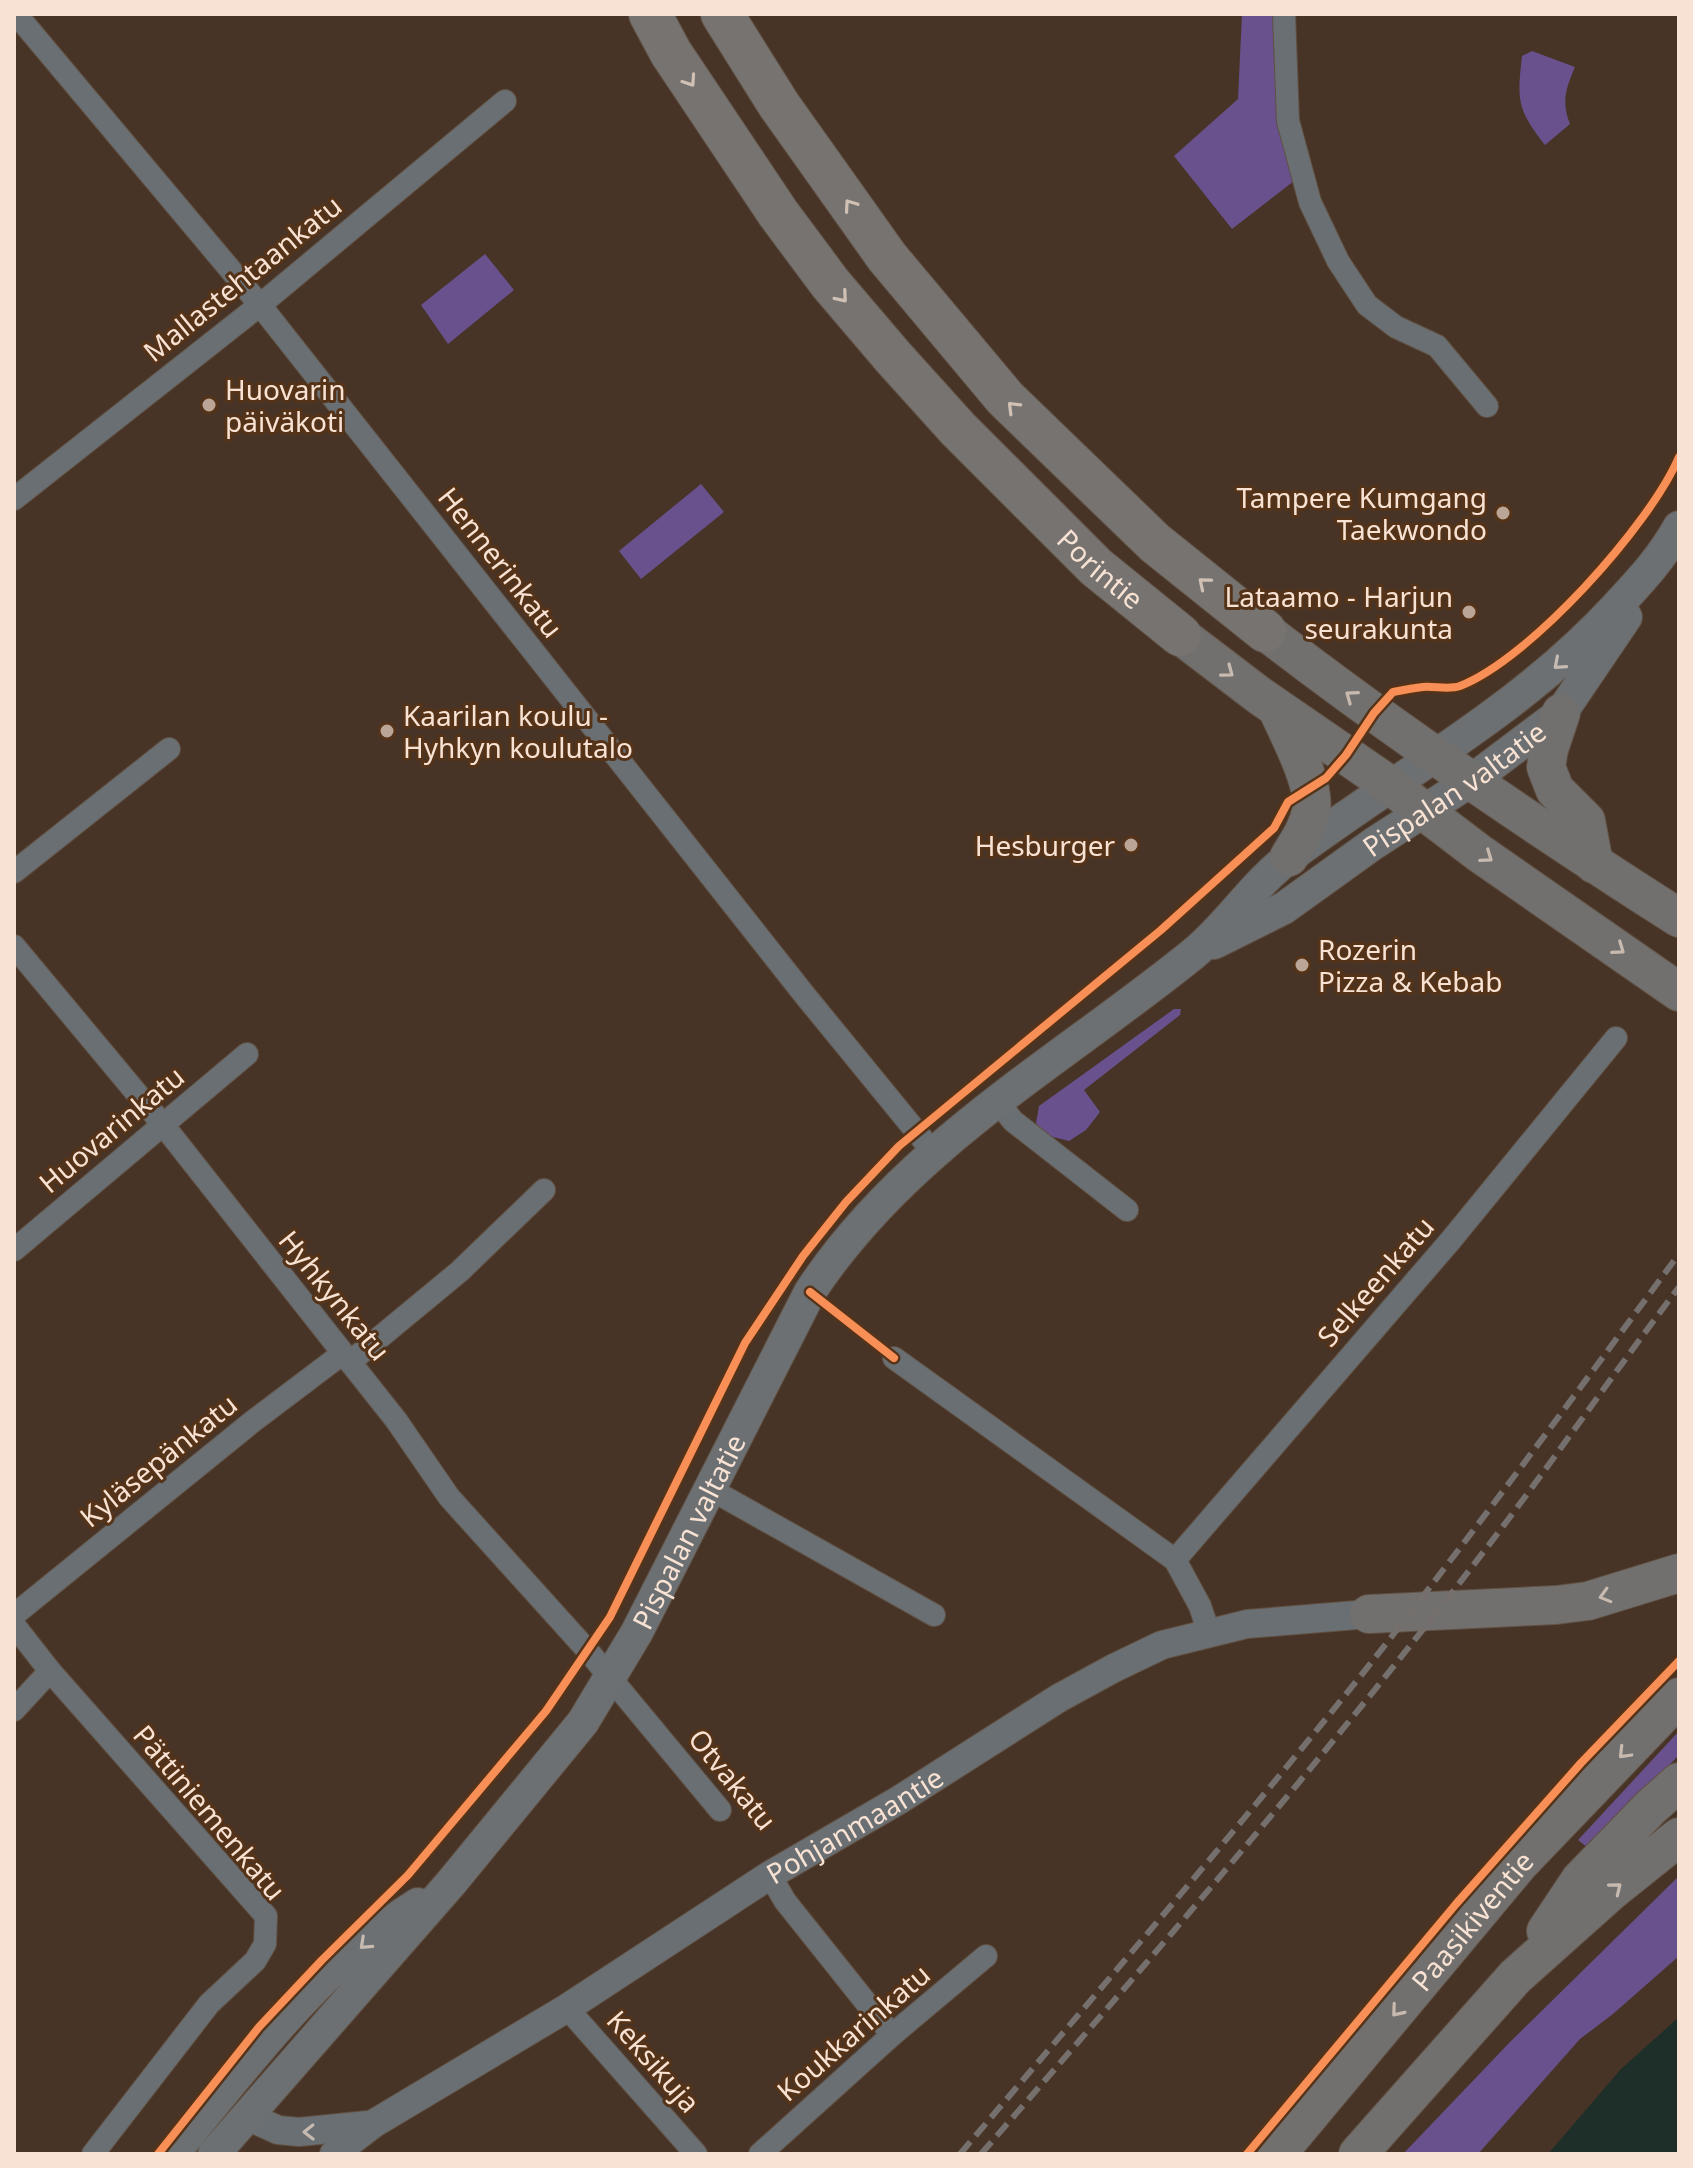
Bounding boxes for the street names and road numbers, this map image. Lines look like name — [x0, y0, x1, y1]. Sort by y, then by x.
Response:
street label: Mallastehtaankatu — [135, 186, 349, 370]
street label: Hennerinkatu — [430, 479, 572, 645]
street label: Porintie — [1049, 520, 1152, 617]
street label: Pispalan valtatie — [1355, 712, 1553, 865]
street label: Huovarinkatu — [30, 1057, 192, 1201]
street label: Selkeenkatu — [1308, 1208, 1442, 1354]
street label: Hyhkynkatu — [271, 1222, 399, 1368]
street label: Kyläsepänkatu — [71, 1385, 245, 1535]
street label: Pispalan valtatie — [623, 1427, 754, 1636]
street label: Pättiniemenkatu — [125, 1716, 295, 1908]
street label: Otvakatu — [680, 1720, 786, 1838]
street label: Pohjanmaantie — [759, 1758, 950, 1892]
street label: Paasikiventie — [1402, 1842, 1541, 1999]
street label: Koukkarinkatu — [768, 1955, 938, 2109]
street label: Keksikuja — [599, 2002, 709, 2120]

